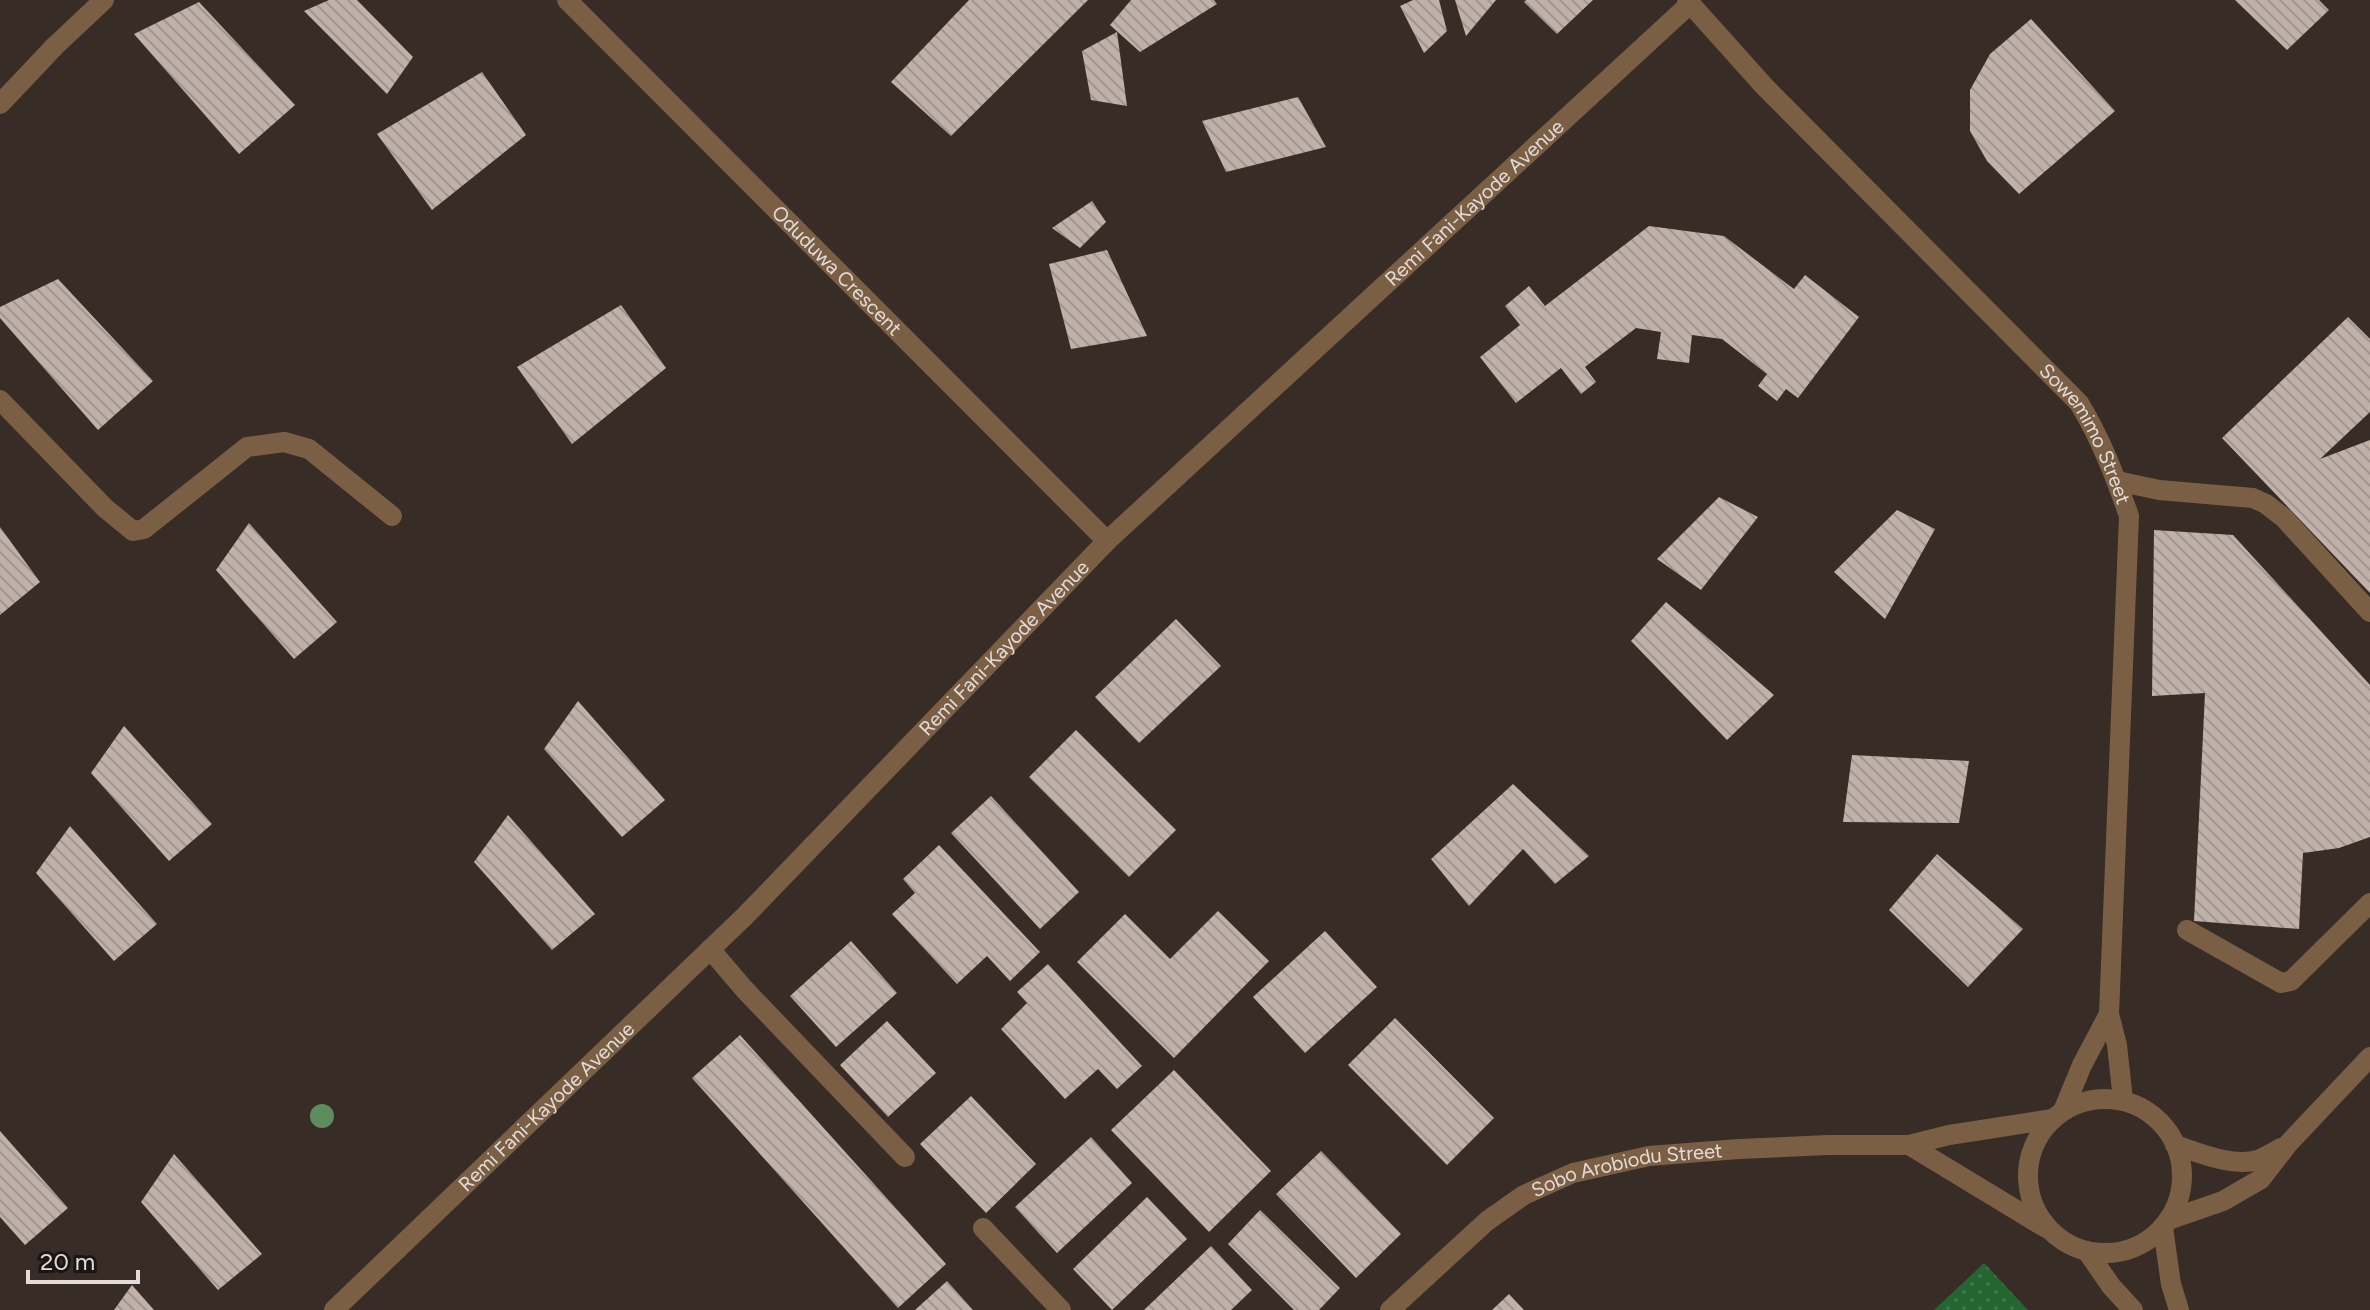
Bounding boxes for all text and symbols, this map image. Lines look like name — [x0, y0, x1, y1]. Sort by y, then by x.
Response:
street label: Remi Fani-Kayode Avenue — [1380, 114, 1569, 291]
street label: Oduduwa Crescent — [767, 200, 907, 340]
street label: Sowemimo Street — [2035, 358, 2136, 507]
street label: Remi Fani-Kayode Avenue — [914, 555, 1094, 741]
street label: Remi Fani-Kayode Avenue — [453, 1017, 639, 1196]
street label: Sobo Arobiodu Street — [1527, 1138, 1723, 1202]
scale bar — [28, 1234, 138, 1284]
text: 20 m — [40, 1247, 95, 1276]

